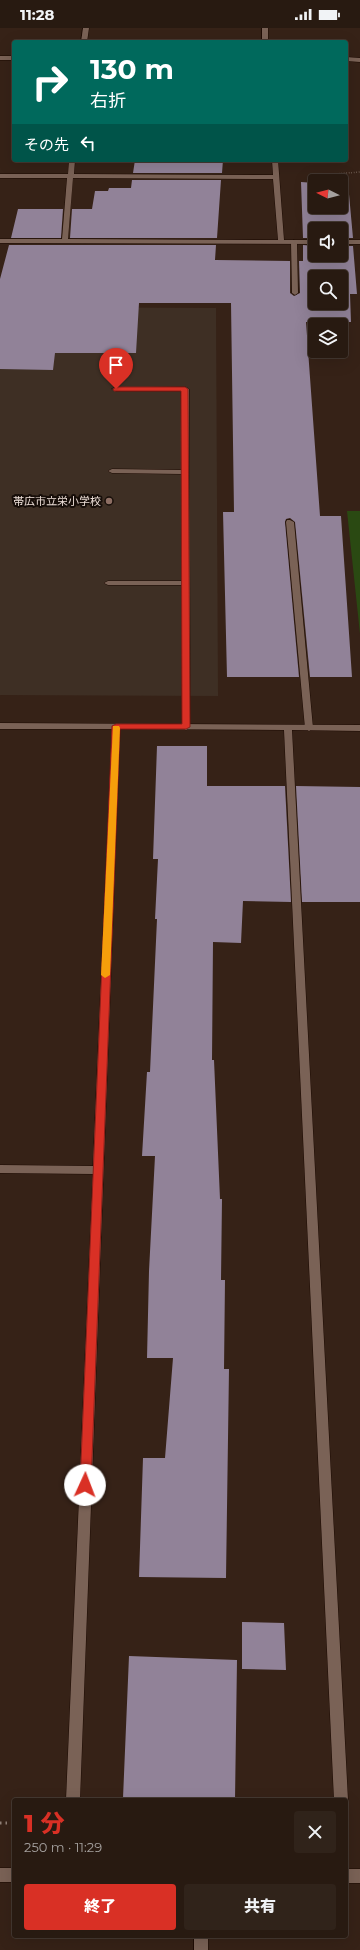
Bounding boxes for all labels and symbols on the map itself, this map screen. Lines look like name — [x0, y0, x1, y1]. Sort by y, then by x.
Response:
north arrow — [308, 174, 348, 214]
pin — [99, 348, 133, 389]
place label: 帯広市立栄小学校 — [13, 494, 101, 508]
marker: 帯広市立栄小学校 — [104, 496, 114, 506]
position arrow — [64, 1464, 106, 1506]

